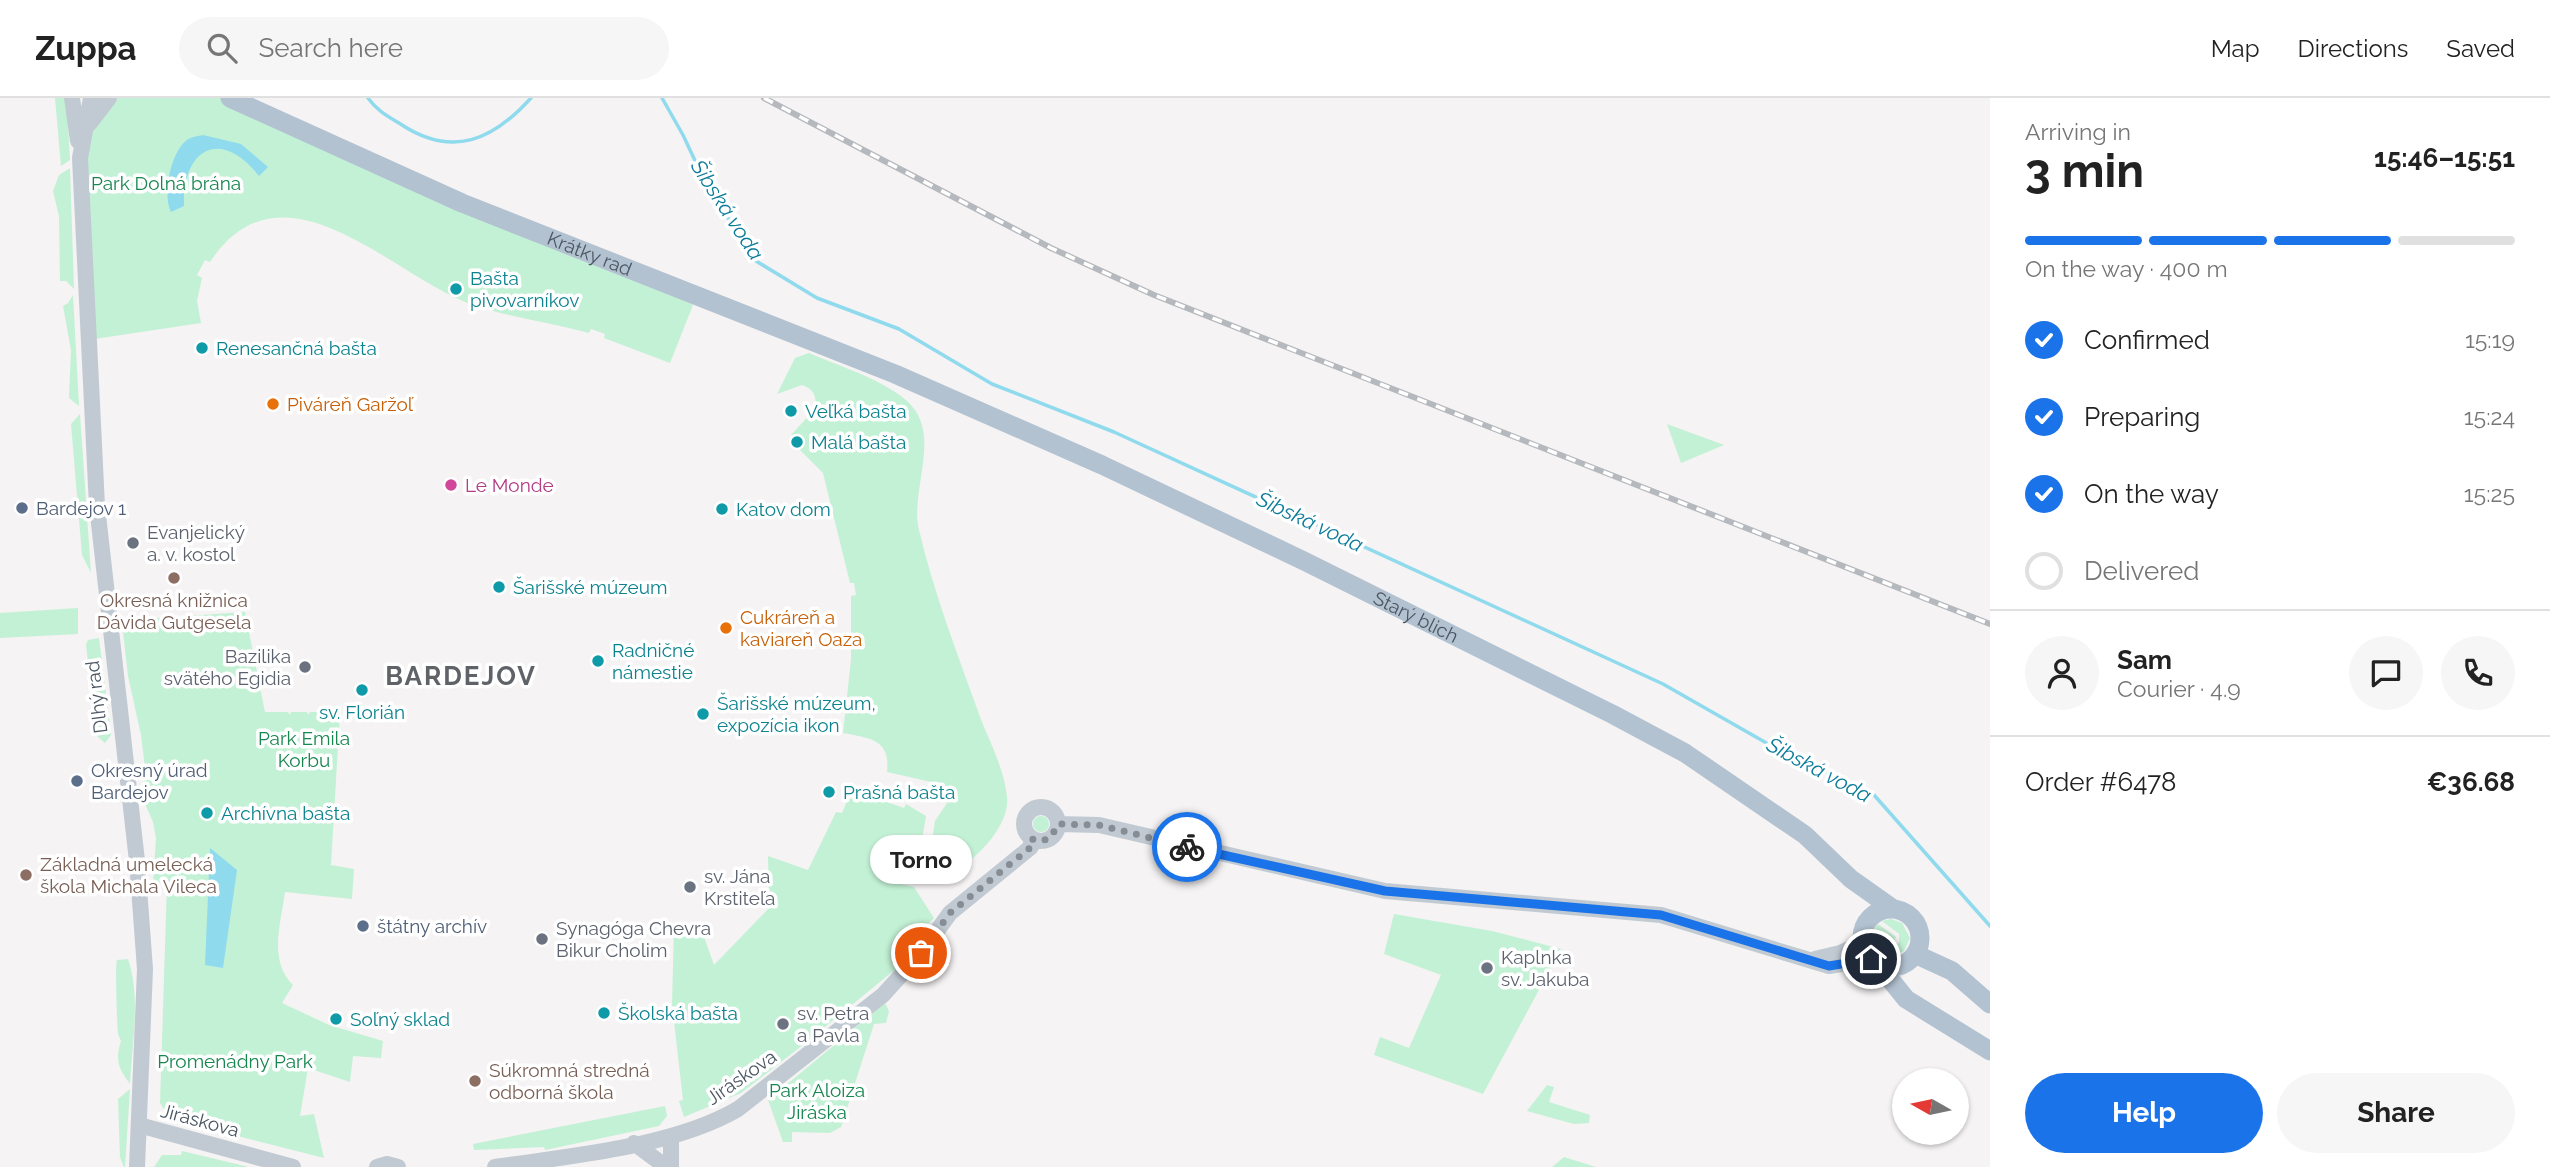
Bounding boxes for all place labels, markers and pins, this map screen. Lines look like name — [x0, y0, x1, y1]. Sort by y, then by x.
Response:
place label: Bašta pivovarníkov — [470, 267, 579, 311]
marker: Bašta pivovarníkov — [448, 281, 464, 297]
place label: Renesančná bašta — [216, 337, 377, 359]
marker: Renesančná bašta — [194, 340, 210, 356]
place label: Piváreň Garžoľ — [287, 393, 415, 415]
marker: Piváreň Garžoľ — [265, 396, 281, 412]
place label: Veľká bašta — [805, 400, 907, 422]
marker: Veľká bašta — [783, 403, 799, 419]
place label: Malá bašta — [811, 431, 906, 453]
marker: Malá bašta — [789, 434, 805, 450]
place label: Le Monde — [465, 474, 554, 496]
marker: Le Monde — [443, 477, 459, 493]
place label: Bardejov 1 — [36, 497, 126, 519]
place label: Katov dom — [736, 498, 831, 520]
marker: Bardejov 1 — [14, 500, 30, 516]
marker: Katov dom — [714, 501, 730, 517]
place label: Evanjelický a. v. kostol — [147, 521, 245, 565]
marker: Evanjelický a. v. kostol — [125, 535, 141, 551]
marker: Okresná knižnica Dávida Gutgesela — [166, 570, 182, 586]
place label: Šarišské múzeum — [513, 576, 667, 598]
marker: Šarišské múzeum — [491, 579, 507, 595]
place label: Okresná knižnica Dávida Gutgesela — [97, 589, 251, 633]
place label: Cukráreň a kaviareň Oaza — [740, 606, 862, 650]
marker: Cukráreň a kaviareň Oaza — [718, 620, 734, 636]
place label: Radničné námestie — [612, 639, 694, 683]
place label: Bazilika svätého Egidia — [164, 645, 291, 689]
marker: Radničné námestie — [590, 653, 606, 669]
marker: Bazilika svätého Egidia — [297, 659, 313, 675]
marker: sv. Florián — [354, 682, 370, 698]
place label: Šarišské múzeum, expozícia ikon — [717, 692, 876, 736]
place label: sv. Florián — [319, 701, 405, 723]
marker: Šarišské múzeum, expozícia ikon — [695, 706, 711, 722]
place label: Okresný úrad Bardejov — [91, 759, 208, 803]
marker: Okresný úrad Bardejov — [69, 773, 85, 789]
place label: Prašná bašta — [843, 781, 955, 803]
marker: Prašná bašta — [821, 784, 837, 800]
place label: Archívna bašta — [221, 802, 350, 824]
marker: Archívna bašta — [199, 805, 215, 821]
callout: Torno — [870, 834, 972, 883]
place label: Základná umelecká škola Michala Vileca — [40, 853, 217, 897]
place label: sv. Jána Krstiteľa — [704, 865, 775, 909]
marker: Základná umelecká škola Michala Vileca — [18, 867, 34, 883]
marker: sv. Jána Krstiteľa — [682, 879, 698, 895]
place label: štátny archív — [377, 915, 487, 937]
place label: Synagóga Chevra Bikur Cholim — [556, 917, 711, 961]
marker: štátny archív — [355, 918, 371, 934]
pin — [891, 923, 951, 983]
pin — [1841, 929, 1901, 989]
marker: Synagóga Chevra Bikur Cholim — [534, 931, 550, 947]
place label: Kaplnka sv. Jakuba — [1501, 946, 1589, 990]
marker: Kaplnka sv. Jakuba — [1479, 960, 1495, 976]
place label: Školská bašta — [618, 1002, 738, 1024]
place label: sv. Petra a Pavla — [797, 1002, 869, 1046]
marker: Školská bašta — [596, 1005, 612, 1021]
place label: Soľný sklad — [350, 1008, 450, 1030]
marker: Soľný sklad — [328, 1011, 344, 1027]
marker: sv. Petra a Pavla — [775, 1016, 791, 1032]
place label: Súkromná stredná odborná škola — [489, 1059, 650, 1103]
marker: Súkromná stredná odborná škola — [467, 1073, 483, 1089]

